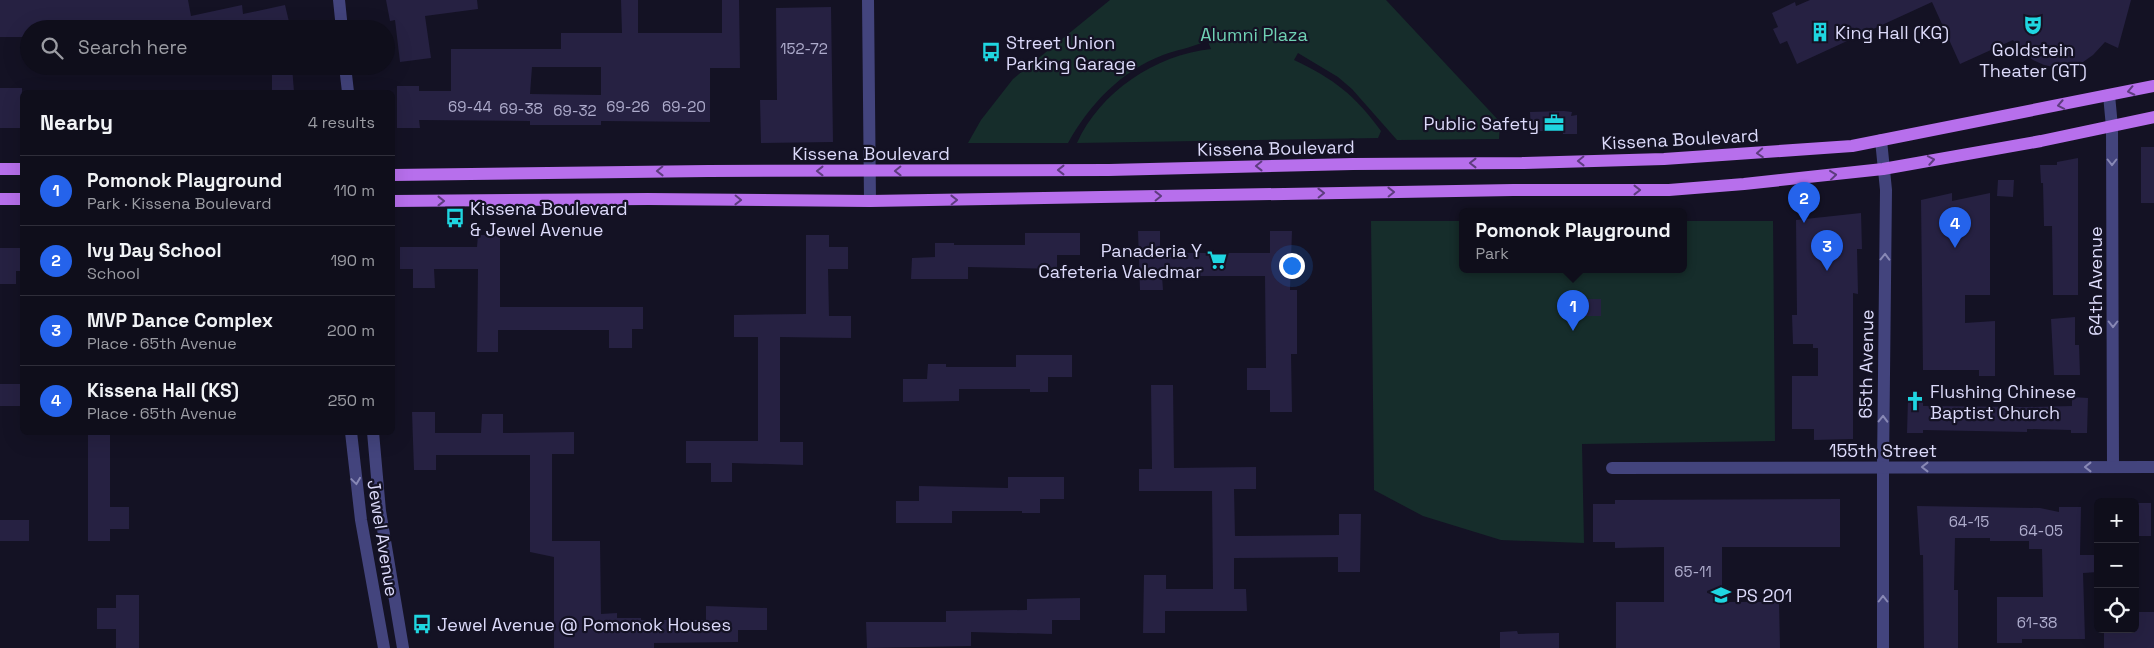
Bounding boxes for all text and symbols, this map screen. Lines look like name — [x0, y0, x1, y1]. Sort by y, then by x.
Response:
theatre icon: Goldstein Theater (GT) — [2022, 14, 2044, 36]
search box — [20, 20, 395, 75]
building icon: King Hall (KG) — [1809, 21, 1831, 43]
place label: King Hall (KG) — [1835, 21, 1949, 44]
park label: Alumni Plaza — [1200, 23, 1308, 46]
place label: Street Union Parking Garage — [1006, 31, 1136, 75]
icon: search — [38, 34, 66, 62]
text: Search here — [78, 35, 188, 60]
place label: Goldstein Theater (GT) — [1979, 38, 2087, 82]
house number: 152-72 — [780, 39, 828, 58]
bus stop icon: Street Union Parking Garage — [980, 41, 1002, 63]
one-way arrow — [2127, 85, 2136, 95]
house number: 69-44 — [448, 97, 492, 116]
house number: 69-26 — [606, 97, 650, 116]
house number: 69-20 — [662, 97, 706, 116]
house number: 69-38 — [499, 99, 543, 118]
one-way arrow — [2057, 99, 2066, 110]
house number: 69-32 — [553, 101, 597, 120]
text: Nearby — [40, 109, 113, 136]
text: 4 results — [308, 112, 375, 133]
place label: Public Safety — [1423, 112, 1539, 135]
office icon: Public Safety — [1543, 112, 1565, 134]
street label: Kissena Boulevard — [1601, 123, 1759, 155]
street label: Kissena Boulevard — [1197, 135, 1355, 161]
street label: Kissena Boulevard — [792, 142, 950, 165]
one-way arrow — [1756, 147, 1764, 158]
one-way arrow — [1576, 156, 1584, 166]
one-way arrow — [1927, 156, 1935, 166]
one-way arrow — [1469, 158, 1476, 168]
one-way arrow — [2107, 158, 2117, 166]
one-way arrow — [1255, 161, 1262, 171]
one-way arrow — [1056, 165, 1064, 175]
one-way arrow — [655, 166, 663, 176]
one-way arrow — [816, 166, 824, 176]
one-way arrow — [894, 166, 902, 176]
text: Pomonok Playground — [87, 168, 282, 193]
one-way arrow — [1830, 170, 1838, 181]
text: 1 — [52, 180, 60, 201]
text: 110 m — [333, 180, 375, 201]
pin: 2 — [1788, 182, 1820, 223]
one-way arrow — [1633, 185, 1641, 195]
one-way arrow — [1388, 187, 1396, 197]
one-way arrow — [1318, 188, 1325, 198]
one-way arrow — [1155, 191, 1163, 201]
text: Park · Kissena Boulevard — [87, 193, 272, 214]
one-way arrow — [734, 195, 742, 205]
one-way arrow — [950, 195, 958, 205]
one-way arrow — [438, 196, 445, 206]
place label: Kissena Boulevard & Jewel Avenue — [470, 197, 628, 241]
bus stop icon: Kissena Boulevard & Jewel Avenue — [444, 207, 466, 229]
pin: 4 — [1939, 207, 1971, 248]
popup — [1459, 208, 1687, 273]
text: Pomonok Playground — [1475, 218, 1671, 243]
street label: 64th Avenue — [2084, 226, 2107, 336]
pin: 3 — [1811, 230, 1843, 271]
text: Ivy Day School — [87, 238, 222, 263]
place label: Panaderia Y Cafeteria Valedmar — [1038, 239, 1202, 283]
text: Park — [1475, 243, 1509, 264]
supermarket icon: Panaderia Y Cafeteria Valedmar — [1206, 249, 1228, 271]
text: 2 — [51, 250, 61, 271]
text: 190 m — [330, 250, 375, 271]
your location — [1279, 253, 1305, 279]
one-way arrow — [1880, 253, 1890, 260]
text: School — [87, 263, 140, 284]
pin: 1 — [1557, 290, 1589, 331]
text: MVP Dance Complex — [87, 308, 273, 333]
street label: 65th Avenue — [1854, 309, 1878, 419]
text: 3 — [51, 320, 61, 341]
text: 200 m — [327, 320, 375, 341]
one-way arrow — [2108, 320, 2118, 328]
text: Place · 65th Avenue — [87, 333, 237, 354]
text: Kissena Hall (KS) — [87, 378, 239, 403]
place label: Flushing Chinese Baptist Church — [1930, 380, 2076, 424]
text: 4 — [51, 390, 61, 411]
text: 250 m — [328, 390, 375, 411]
church icon: Flushing Chinese Baptist Church — [1904, 390, 1926, 412]
text: Place · 65th Avenue — [87, 403, 237, 424]
one-way arrow — [1878, 415, 1888, 423]
street label: 155th Street — [1829, 439, 1937, 462]
one-way arrow — [1921, 462, 1929, 472]
one-way arrow — [2084, 462, 2092, 472]
one-way arrow — [350, 477, 361, 485]
street label: Jewel Avenue — [362, 478, 404, 598]
map controls — [2094, 498, 2139, 633]
button: + — [2094, 498, 2139, 543]
house number: 64-15 — [1949, 512, 1989, 531]
house number: 64-05 — [2019, 521, 2063, 540]
button: − — [2094, 543, 2139, 588]
house number: 65-11 — [1674, 562, 1712, 581]
school or university icon: PS 201 — [1710, 584, 1732, 606]
place label: PS 201 — [1736, 584, 1792, 607]
button: locate — [2094, 588, 2139, 633]
one-way arrow — [1878, 595, 1888, 603]
bus stop icon: Jewel Avenue @ Pomonok Houses — [411, 613, 433, 635]
place label: Jewel Avenue @ Pomonok Houses — [437, 613, 731, 636]
house number: 61-38 — [2017, 613, 2057, 632]

